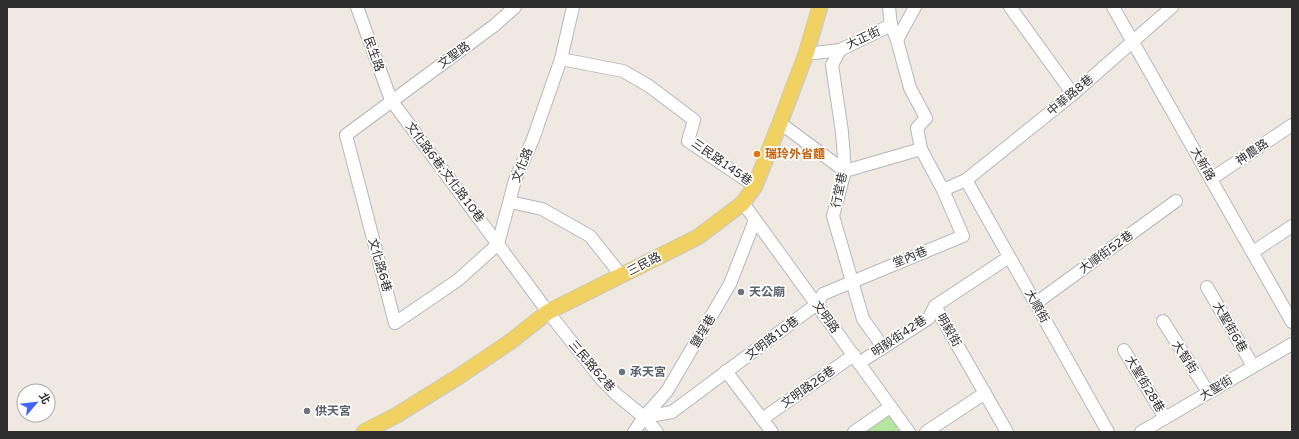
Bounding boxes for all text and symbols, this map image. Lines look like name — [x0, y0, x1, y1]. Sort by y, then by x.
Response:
street label: 大正街 — [844, 24, 882, 52]
street label: 民生路 — [361, 35, 387, 73]
street label: 文聖路 — [435, 39, 473, 71]
street label: 中華路8巷 — [1044, 72, 1096, 118]
street label: 文化路6巷;文化路10巷 — [403, 119, 487, 225]
street label: 三民路145巷 — [689, 136, 755, 188]
street label: 神農路 — [1233, 136, 1271, 168]
street label: 大新路 — [1188, 145, 1218, 183]
street label: 文化路 — [509, 146, 535, 184]
place label: 瑞玲外省麵 — [765, 147, 825, 161]
marker: 瑞玲外省麵 — [752, 149, 762, 159]
street label: 行堂巷 — [828, 171, 850, 209]
street label: 大順街52巷 — [1076, 228, 1136, 276]
street label: 文化路6巷 — [366, 236, 394, 294]
street label: 堂內巷 — [891, 244, 929, 270]
street label: 三民路 — [625, 250, 663, 278]
place label: 天公廟 — [749, 285, 785, 299]
marker: 天公廟 — [736, 287, 746, 297]
street label: 大順街 — [1022, 287, 1052, 325]
street label: 文明路 — [810, 298, 842, 336]
street label: 大聖街6巷 — [1210, 299, 1250, 355]
street label: 明毅街 — [934, 311, 964, 349]
street label: 鹽埕巷 — [688, 312, 718, 350]
street label: 文明路10巷 — [743, 313, 801, 363]
street label: 明毅街42巷 — [869, 313, 929, 359]
street label: 三民路62巷 — [566, 338, 618, 394]
street label: 大智街 — [1169, 338, 1201, 376]
street label: 大聖街28巷 — [1123, 353, 1167, 415]
street label: 文明路26巷 — [778, 363, 838, 411]
place label: 承天宮 — [630, 365, 666, 379]
marker: 承天宮 — [617, 367, 627, 377]
street label: 大聖街 — [1197, 373, 1235, 403]
north arrow — [16, 383, 56, 423]
text: 北 — [36, 391, 53, 406]
place label: 供天宮 — [315, 404, 351, 418]
marker: 供天宮 — [302, 406, 312, 416]

